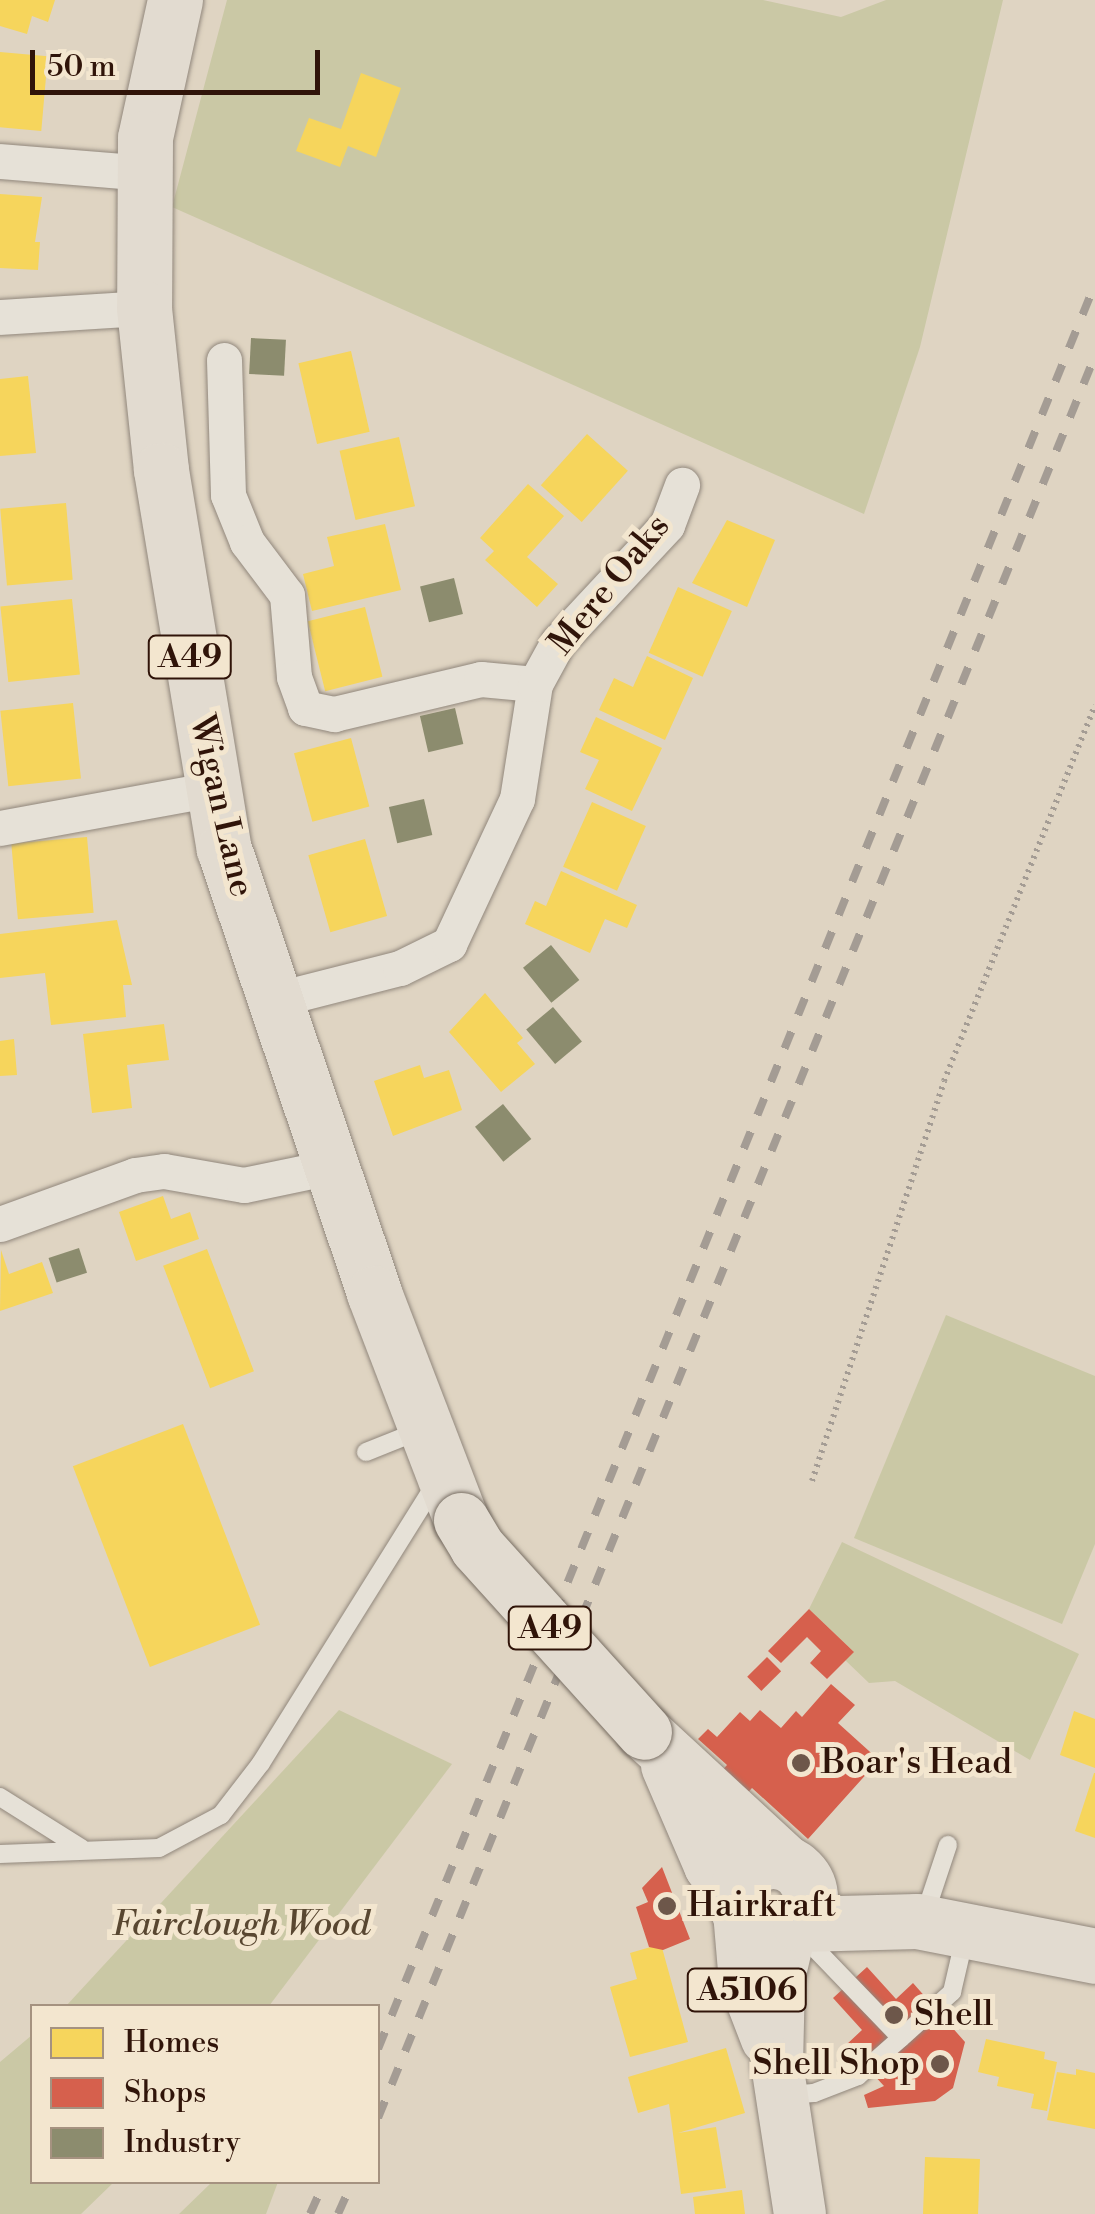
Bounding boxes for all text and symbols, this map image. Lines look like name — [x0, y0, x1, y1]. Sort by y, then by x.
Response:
scale bar — [35, 30, 325, 92]
text: 50 m — [47, 48, 116, 86]
street label: Mere Oaks — [541, 506, 679, 664]
road number: A49 — [148, 630, 232, 684]
street label: Wigan Lane — [180, 711, 262, 901]
road number: A49 — [508, 1601, 592, 1655]
place label: Boar's Head — [821, 1742, 1012, 1784]
marker: Boar's Head — [790, 1752, 812, 1774]
place label: Hairkraft — [687, 1885, 836, 1927]
marker: Hairkraft — [656, 1895, 678, 1917]
park label: Fairclough Wood — [112, 1904, 370, 1946]
road number: A5106 — [684, 1963, 810, 2017]
place label: Shell — [914, 1994, 993, 2036]
legend — [30, 2004, 380, 2184]
marker: Shell — [883, 2004, 905, 2026]
text: Homes — [124, 2024, 219, 2062]
place label: Shell Shop — [753, 2043, 920, 2085]
marker: Shell Shop — [929, 2053, 951, 2075]
text: Shops — [124, 2074, 206, 2112]
text: Industry — [124, 2124, 240, 2162]

